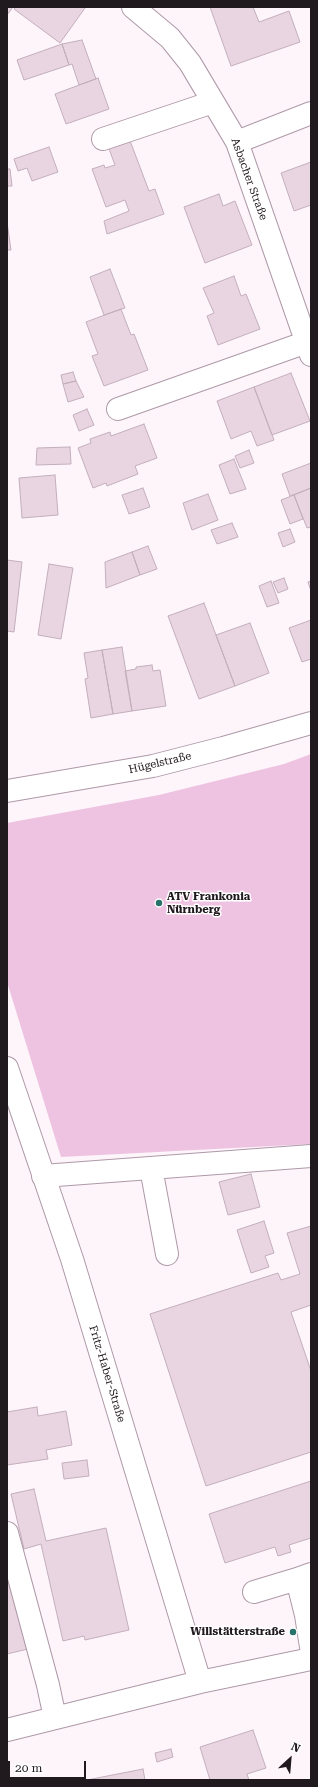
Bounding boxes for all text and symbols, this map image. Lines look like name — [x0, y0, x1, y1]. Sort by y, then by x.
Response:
street label: Asbacher Straße — [228, 136, 270, 222]
street label: Hügelstraße — [127, 749, 193, 777]
place label: ATV Frankonia Nürnberg — [167, 890, 250, 916]
marker: ATV Frankonia Nürnberg — [154, 898, 164, 908]
street label: Fritz-Haber-Straße — [86, 1324, 128, 1424]
place label: Willstätterstraße — [190, 1625, 285, 1639]
marker: Willstätterstraße — [288, 1627, 298, 1637]
north arrow — [270, 1739, 310, 1779]
text: N — [289, 1740, 302, 1755]
scale bar — [10, 1753, 88, 1779]
text: 20 m — [15, 1761, 42, 1775]

